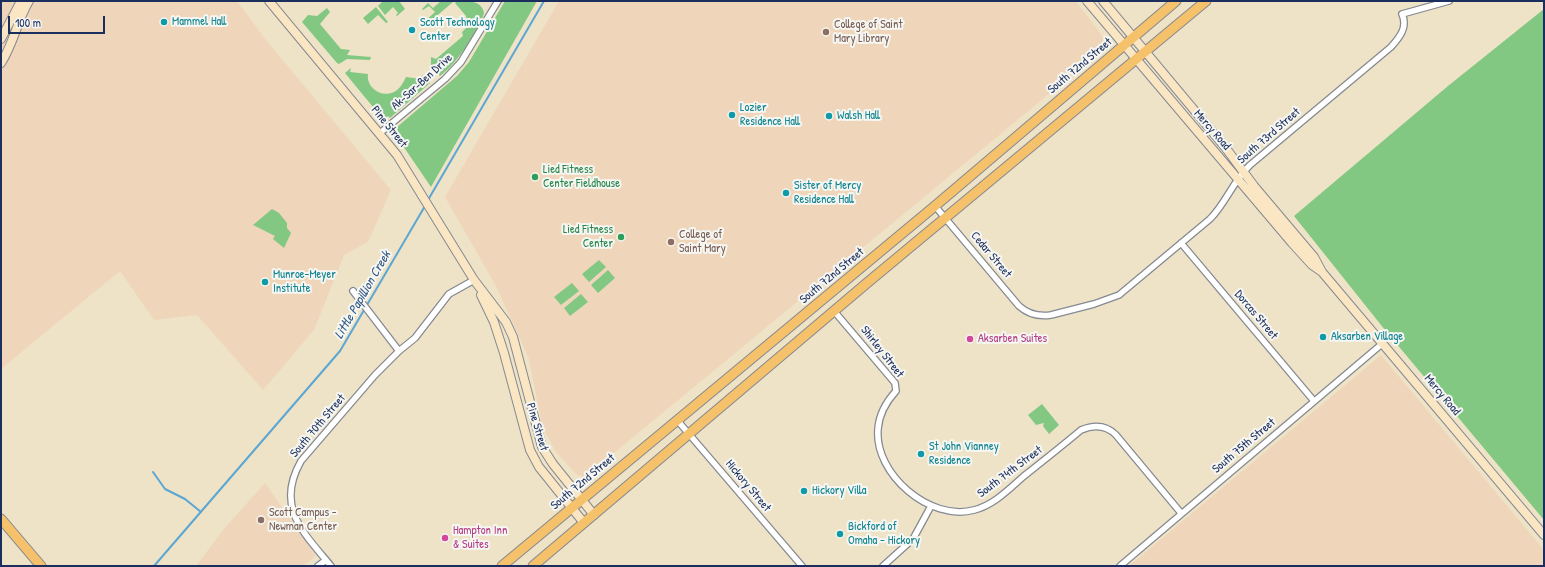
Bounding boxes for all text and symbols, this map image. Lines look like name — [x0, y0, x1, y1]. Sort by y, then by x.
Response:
scale bar — [10, 8, 107, 34]
text: 100 m — [15, 14, 41, 31]
place label: Mammel Hall — [172, 15, 226, 29]
place label: Scott Technology Center — [420, 16, 495, 44]
marker: Mammel Hall — [159, 17, 169, 27]
place label: College of Saint Mary Library — [834, 18, 903, 46]
marker: Scott Technology Center — [407, 25, 417, 35]
marker: College of Saint Mary Library — [821, 27, 831, 37]
street label: South 72nd Street — [1045, 35, 1115, 97]
street label: Ak-Sar-Ben Drive — [389, 51, 455, 113]
place label: Lozier Residence Hall — [740, 101, 800, 129]
street label: Pine Street — [368, 103, 410, 151]
street label: South 73rd Street — [1235, 105, 1303, 167]
street label: Mercy Road — [1191, 107, 1233, 153]
place label: Walsh Hall — [837, 109, 880, 123]
marker: Lozier Residence Hall — [727, 110, 737, 120]
marker: Walsh Hall — [824, 111, 834, 121]
place label: Lied Fitness Center Fieldhouse — [543, 163, 620, 191]
marker: Lied Fitness Center Fieldhouse — [530, 172, 540, 182]
place label: Sister of Mercy Residence Hall — [794, 179, 861, 207]
marker: Sister of Mercy Residence Hall — [781, 188, 791, 198]
place label: Lied Fitness Center — [563, 223, 613, 251]
place label: College of Saint Mary — [679, 228, 726, 256]
street label: Cedar Street — [967, 229, 1015, 281]
marker: Lied Fitness Center — [616, 232, 626, 242]
marker: College of Saint Mary — [666, 237, 676, 247]
street label: South 72nd Street — [797, 245, 867, 307]
water label: Little Papillion Creek — [332, 248, 394, 342]
place label: Munroe-Meyer Institute — [273, 268, 336, 296]
marker: Munroe-Meyer Institute — [260, 277, 270, 287]
street label: Dorcas Street — [1231, 287, 1281, 343]
street label: Shirley Street — [857, 323, 907, 381]
place label: Aksarben Village — [1331, 330, 1403, 344]
place label: Aksarben Suites — [978, 332, 1047, 346]
marker: Aksarben Village — [1318, 332, 1328, 342]
marker: Aksarben Suites — [965, 334, 975, 344]
street label: Mercy Road — [1421, 372, 1463, 418]
street label: South 70th Street — [287, 391, 349, 461]
street label: Pine Street — [523, 401, 551, 453]
street label: South 75th Street — [1210, 415, 1278, 477]
place label: St John Vianney Residence — [929, 440, 999, 468]
street label: South 74th Street — [975, 443, 1045, 501]
marker: St John Vianney Residence — [916, 449, 926, 459]
street label: South 72nd Street — [548, 451, 618, 513]
street label: Hickory Street — [722, 457, 774, 515]
place label: Hickory Villa — [812, 484, 867, 498]
marker: Hickory Villa — [799, 486, 809, 496]
place label: Scott Campus - Newman Center — [269, 506, 337, 534]
marker: Scott Campus - Newman Center — [256, 515, 266, 525]
place label: Bickford of Omaha - Hickory — [848, 520, 920, 548]
place label: Hampton Inn & Suites — [453, 524, 507, 552]
marker: Bickford of Omaha - Hickory — [835, 529, 845, 539]
marker: Hampton Inn & Suites — [440, 533, 450, 543]

